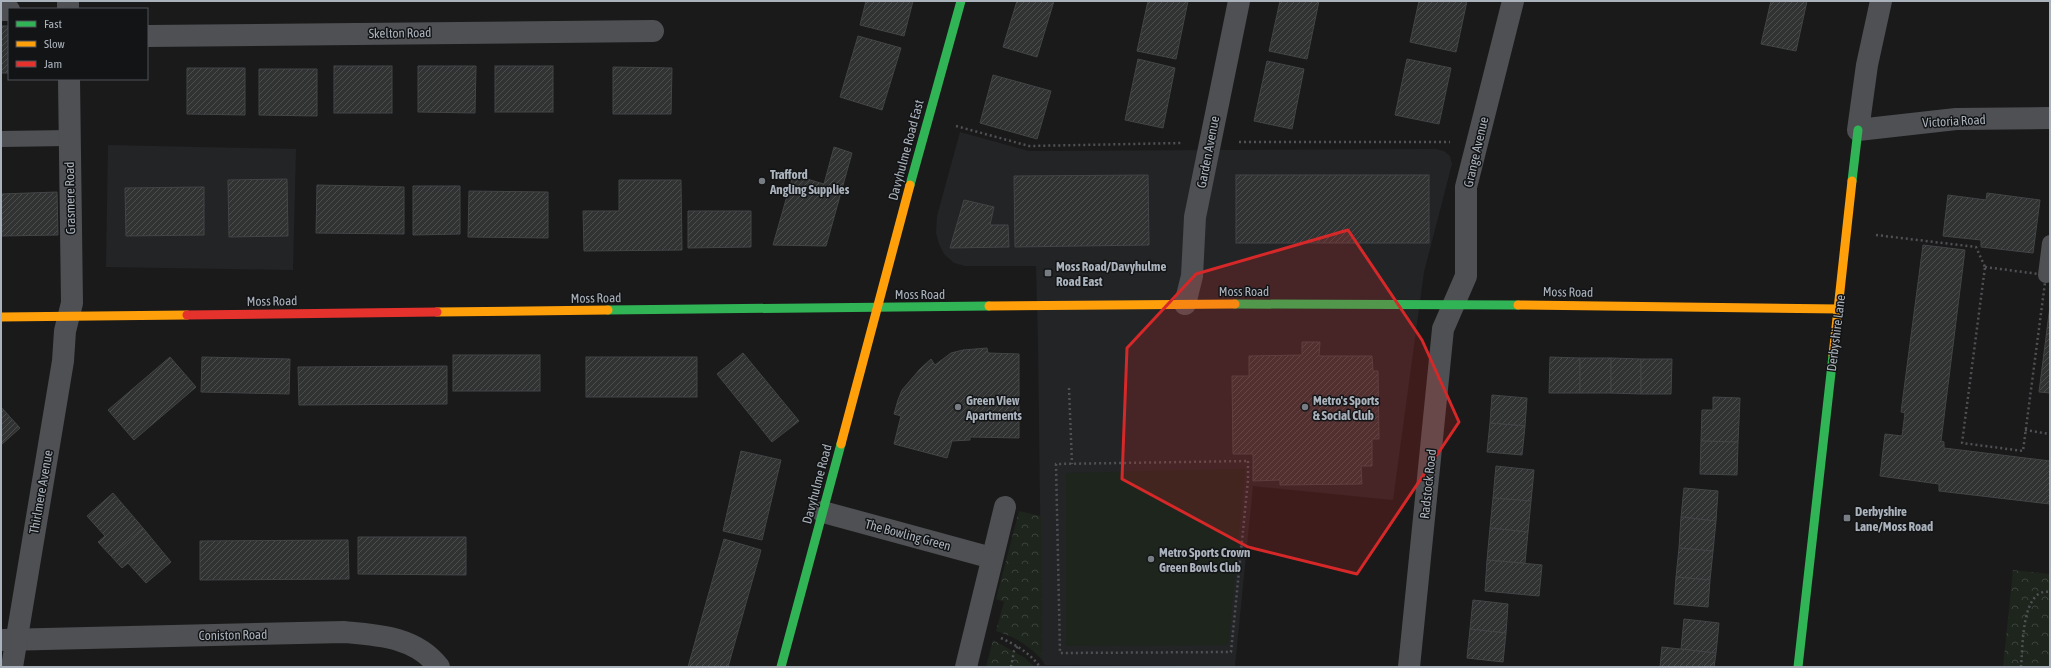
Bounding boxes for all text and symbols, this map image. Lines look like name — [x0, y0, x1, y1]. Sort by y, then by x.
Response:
legend — [8, 8, 148, 80]
text: Fast — [44, 17, 62, 31]
street label: Skelton Road — [368, 25, 432, 41]
text: Slow — [44, 37, 65, 51]
text: Jam — [44, 57, 62, 71]
street label: Davyhulme Road East — [885, 98, 927, 202]
street label: Victoria Road — [1922, 112, 1986, 130]
street label: Garden Avenue — [1194, 115, 1222, 189]
street label: Grange Avenue — [1461, 115, 1491, 189]
street label: Grasmere Road — [62, 162, 78, 234]
place label: Trafford Angling Supplies — [769, 167, 850, 197]
marker: Trafford Angling Supplies — [757, 176, 767, 186]
place label: Moss Road/Davyhulme Road East — [1056, 259, 1166, 289]
marker: Moss Road/Davyhulme Road East — [1043, 268, 1053, 278]
street label: Moss Road — [1219, 284, 1269, 299]
street label: Moss Road — [1543, 284, 1593, 300]
street label: Moss Road — [895, 287, 945, 302]
street label: Moss Road — [571, 290, 621, 306]
street label: Moss Road — [247, 293, 297, 309]
street label: Derbyshire Lane — [1824, 294, 1848, 372]
place label: Green View Apartments — [965, 393, 1022, 423]
place label: Metro's Sports & Social Club — [1313, 393, 1379, 423]
marker: Green View Apartments — [953, 402, 963, 412]
marker: Metro's Sports & Social Club — [1300, 402, 1310, 412]
street label: Davyhulme Road — [799, 442, 835, 526]
street label: Radstock Road — [1417, 448, 1439, 520]
street label: Thirlmere Avenue — [26, 449, 56, 535]
place label: Derbyshire Lane/Moss Road — [1855, 504, 1933, 534]
marker: Derbyshire Lane/Moss Road — [1842, 513, 1852, 523]
street label: The Bowling Green — [863, 516, 953, 554]
place label: Metro Sports Crown Green Bowls Club — [1159, 545, 1250, 575]
marker: Metro Sports Crown Green Bowls Club — [1146, 554, 1156, 564]
street label: Coniston Road — [199, 627, 267, 643]

